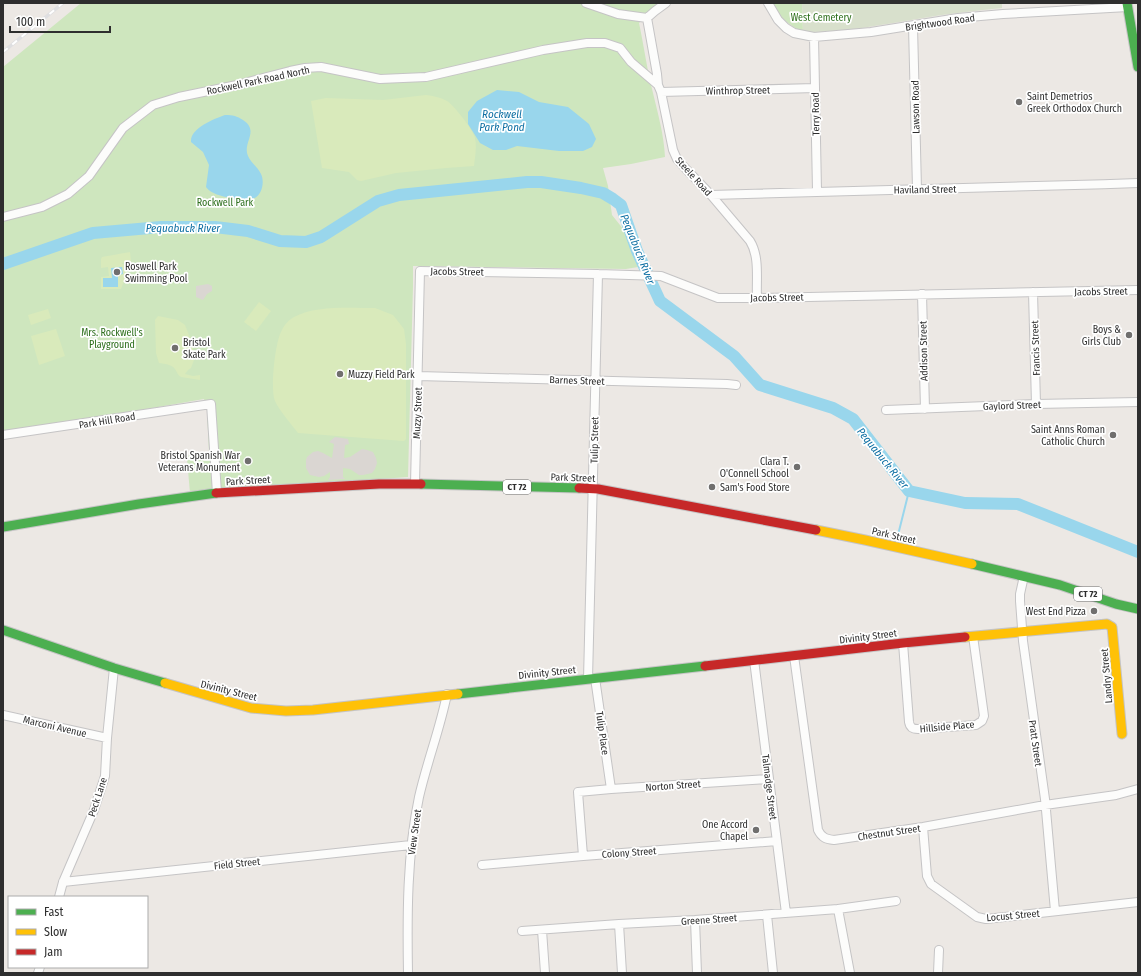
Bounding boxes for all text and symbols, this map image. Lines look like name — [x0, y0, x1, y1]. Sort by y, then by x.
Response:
scale bar — [10, 8, 110, 34]
park label: West Cemetery — [791, 12, 852, 24]
street label: Brightwood Road — [905, 12, 976, 34]
text: 100 m — [16, 15, 45, 29]
street label: Rockwell Park Road North — [206, 64, 311, 98]
street label: Lawson Road — [910, 80, 922, 134]
street label: Winthrop Street — [706, 84, 771, 98]
place label: Saint Demetrios Greek Orthodox Church — [1027, 91, 1122, 115]
street label: Terry Road — [810, 92, 822, 136]
marker: Saint Demetrios Greek Orthodox Church — [1014, 97, 1024, 107]
water label: Rockwell Park Pond — [479, 108, 525, 134]
street label: Steele Road — [673, 155, 714, 199]
street label: Haviland Street — [893, 183, 957, 197]
park label: Rockwell Park — [197, 197, 254, 209]
water label: Pequabuck River — [618, 212, 658, 287]
water label: Pequabuck River — [146, 222, 221, 235]
place label: Roswell Park Swimming Pool — [125, 261, 188, 285]
street label: Jacobs Street — [430, 266, 485, 278]
marker: Roswell Park Swimming Pool — [112, 267, 122, 277]
street label: Jacobs Street — [1074, 286, 1129, 298]
street label: Jacobs Street — [750, 292, 805, 304]
street label: Francis Street — [1029, 319, 1043, 376]
street label: Addison Street — [917, 320, 931, 381]
place label: Boys & Girls Club — [1082, 324, 1121, 348]
park label: Mrs. Rockwell's Playground — [81, 327, 143, 351]
marker: Boys & Girls Club — [1124, 330, 1134, 340]
place label: Bristol Skate Park — [183, 337, 226, 361]
marker: Bristol Skate Park — [170, 343, 180, 353]
marker: Muzzy Field Park — [335, 369, 345, 379]
place label: Muzzy Field Park — [348, 369, 415, 381]
street label: Barnes Street — [549, 374, 606, 388]
street label: Muzzy Street — [411, 386, 425, 439]
street label: Gaylord Street — [983, 399, 1042, 413]
street label: Park Hill Road — [78, 411, 136, 431]
street label: Tulip Street — [589, 416, 601, 464]
place label: Saint Anns Roman Catholic Church — [1031, 424, 1105, 448]
water label: Pequabuck River — [854, 425, 912, 492]
marker: Saint Anns Roman Catholic Church — [1108, 430, 1118, 440]
place label: Bristol Spanish War Veterans Monument — [158, 450, 241, 474]
marker: Bristol Spanish War Veterans Monument — [243, 456, 253, 466]
place label: Clara T. O'Connell School — [720, 456, 789, 480]
marker: Clara T. O'Connell School — [792, 462, 802, 472]
street label: Park Street — [550, 471, 596, 485]
street label: Park Street — [225, 474, 271, 488]
road number: CT 72 — [503, 480, 531, 494]
marker: Sam's Food Store — [707, 482, 717, 492]
place label: Sam's Food Store — [720, 482, 790, 494]
street label: Park Street — [871, 525, 918, 547]
road number: CT 72 — [1074, 587, 1102, 601]
place label: West End Pizza — [1026, 606, 1086, 618]
marker: West End Pizza — [1089, 606, 1099, 616]
street label: Divinity Street — [839, 627, 898, 646]
street label: Landry Street — [1099, 647, 1115, 704]
street label: Divinity Street — [518, 664, 577, 682]
street label: Divinity Street — [199, 678, 259, 704]
street label: Tulip Place — [593, 711, 611, 756]
street label: Marconi Avenue — [22, 714, 88, 740]
street label: Hillside Place — [919, 719, 975, 735]
street label: Pratt Street — [1026, 719, 1044, 768]
street label: Talmadge Street — [759, 754, 779, 821]
street label: Peck Lane — [86, 776, 110, 818]
street label: Norton Street — [645, 778, 702, 794]
street label: View Street — [406, 808, 424, 856]
place label: One Accord Chapel — [702, 819, 748, 843]
street label: Chestnut Street — [857, 823, 922, 843]
marker: One Accord Chapel — [751, 825, 761, 835]
street label: Colony Street — [601, 845, 657, 861]
street label: Field Street — [213, 856, 262, 872]
legend — [8, 896, 148, 968]
text: Fast — [44, 905, 63, 919]
street label: Locust Street — [986, 908, 1041, 924]
street label: Greene Street — [681, 912, 738, 928]
text: Slow — [44, 925, 67, 939]
text: Jam — [44, 945, 62, 959]

